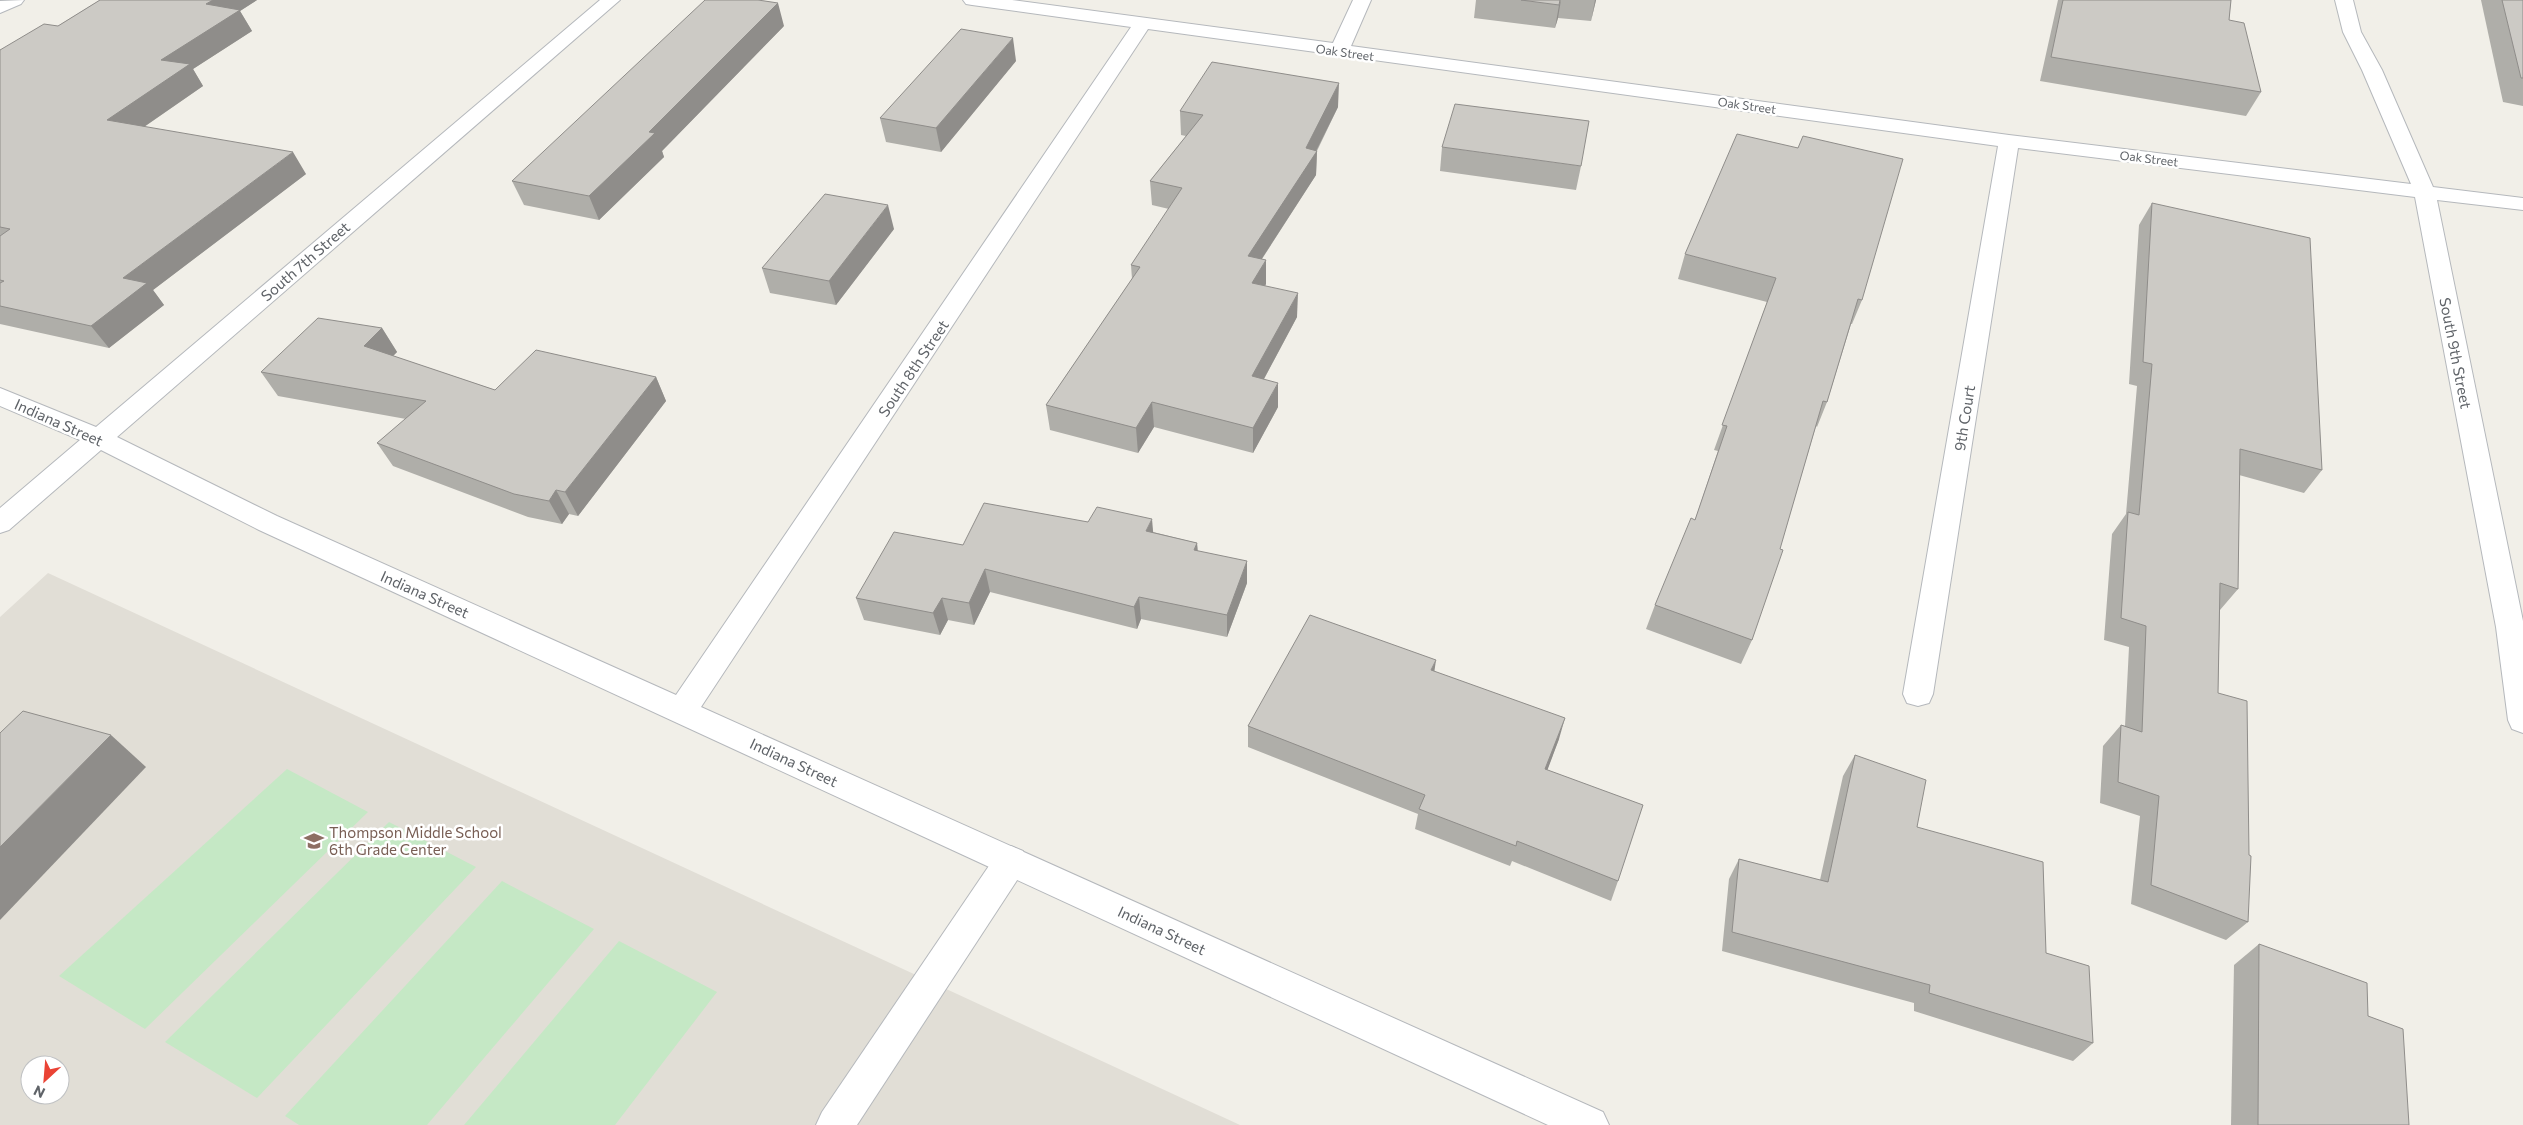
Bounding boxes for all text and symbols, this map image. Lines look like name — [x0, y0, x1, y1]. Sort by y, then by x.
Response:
street label: Oak Street — [1315, 41, 1375, 63]
street label: Oak Street — [1717, 94, 1777, 116]
street label: Oak Street — [2119, 147, 2179, 169]
street label: South 7th Street — [257, 218, 353, 304]
street label: South 9th Street — [2436, 296, 2476, 410]
street label: South 8th Street — [874, 316, 952, 420]
street label: 9th Court — [1950, 384, 1978, 452]
street label: Indiana Street — [12, 394, 106, 450]
street label: Indiana Street — [378, 566, 472, 622]
street label: Indiana Street — [747, 734, 841, 790]
place label: Thompson Middle School 6th Grade Center — [329, 823, 502, 858]
school or university icon: Thompson Middle School 6th Grade Center — [303, 830, 325, 852]
street label: Indiana Street — [1115, 902, 1209, 958]
north arrow — [20, 1055, 70, 1105]
text: N — [31, 1082, 48, 1102]

